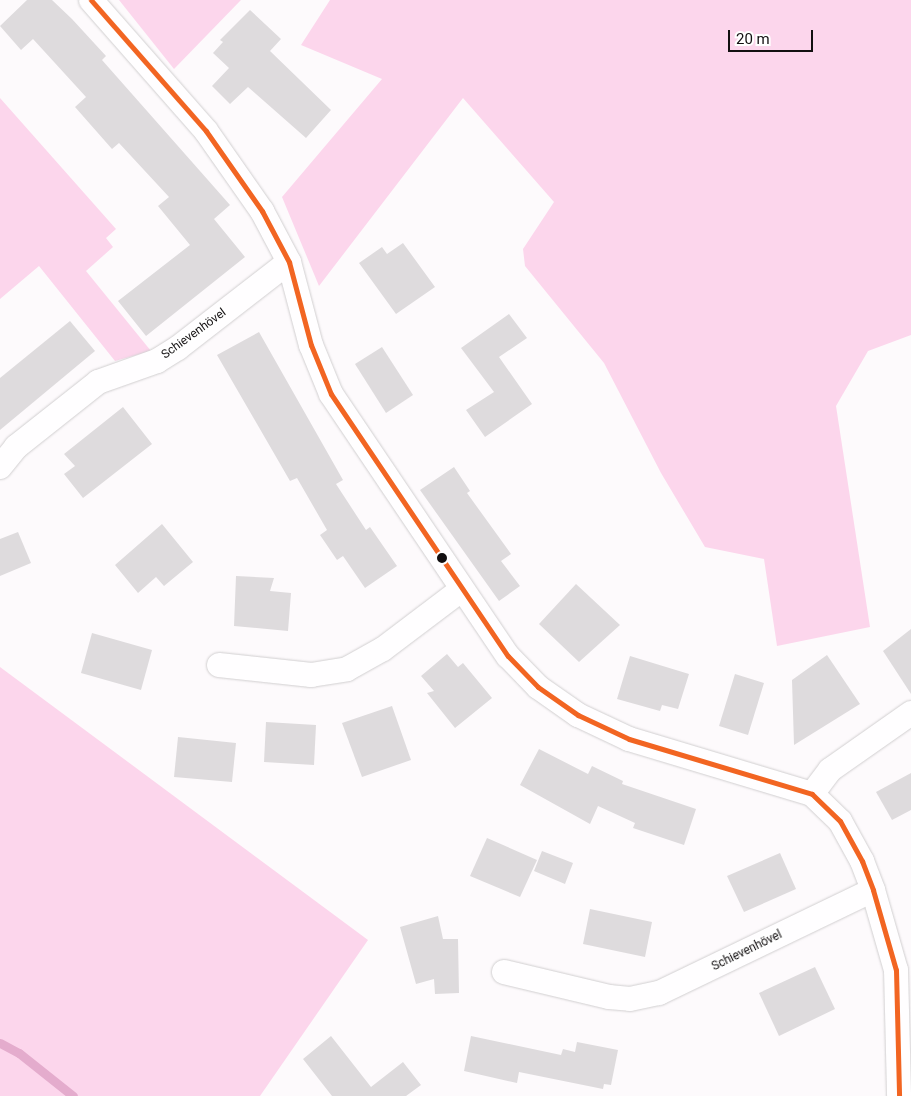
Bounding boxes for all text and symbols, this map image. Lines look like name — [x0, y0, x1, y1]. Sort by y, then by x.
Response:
scale bar — [731, 20, 816, 52]
text: 20 m — [736, 30, 770, 48]
street label: Schievenhövel — [159, 306, 229, 362]
unlabelled marker — [437, 553, 447, 563]
street label: Schievenhövel — [710, 928, 784, 974]

